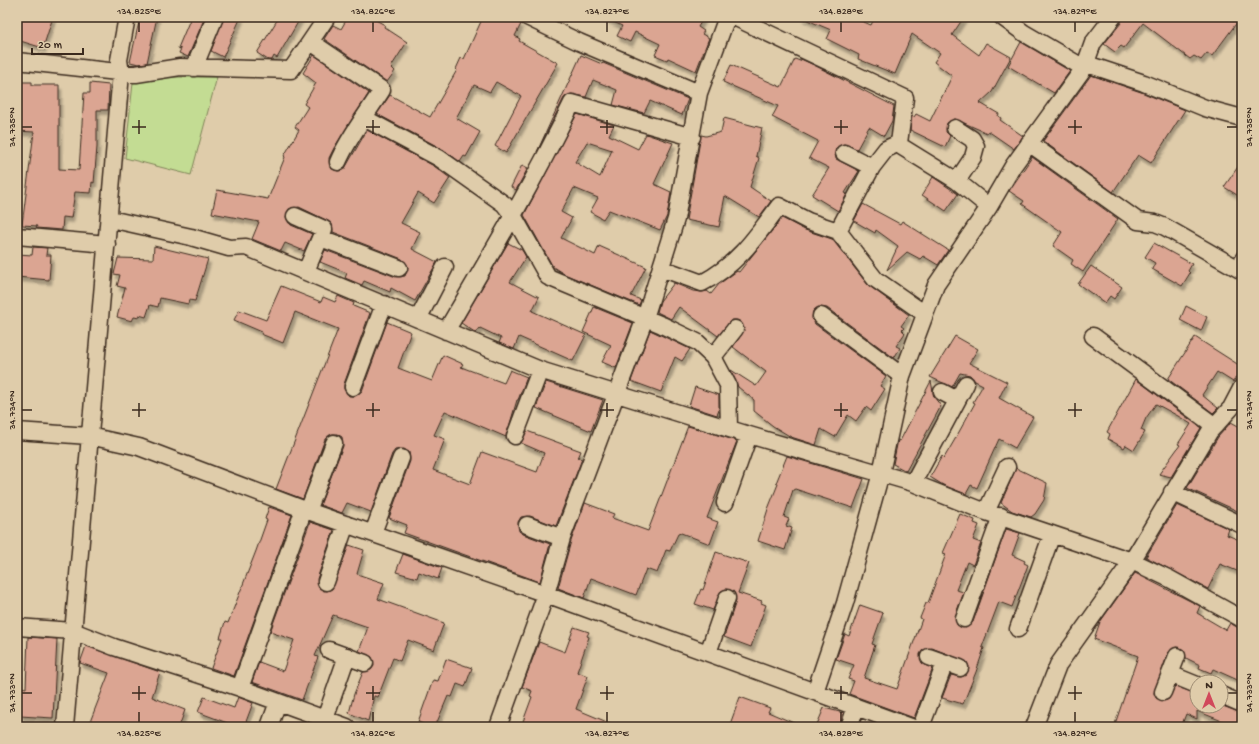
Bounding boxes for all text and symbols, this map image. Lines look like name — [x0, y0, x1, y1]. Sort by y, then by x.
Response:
text: 134.825°E — [116, 6, 161, 18]
text: 134.826°E — [350, 6, 395, 18]
text: 134.827°E — [584, 6, 629, 18]
text: 134.828°E — [818, 6, 864, 18]
text: 134.829°E — [1052, 6, 1097, 18]
scale bar — [32, 30, 83, 56]
text: 20 m — [38, 39, 63, 53]
text: 34.735°N — [7, 107, 19, 148]
text: 34.735°N — [1244, 107, 1256, 148]
text: 34.734°N — [7, 390, 19, 431]
text: 34.734°N — [1244, 390, 1256, 431]
text: 34.733°N — [7, 673, 19, 714]
text: 34.733°N — [1244, 673, 1256, 714]
north arrow — [1189, 674, 1229, 714]
text: N — [1205, 680, 1213, 692]
text: 134.825°E — [116, 728, 161, 740]
text: 134.826°E — [350, 728, 395, 740]
text: 134.827°E — [584, 728, 629, 740]
text: 134.828°E — [818, 728, 864, 740]
text: 134.829°E — [1052, 728, 1097, 740]

